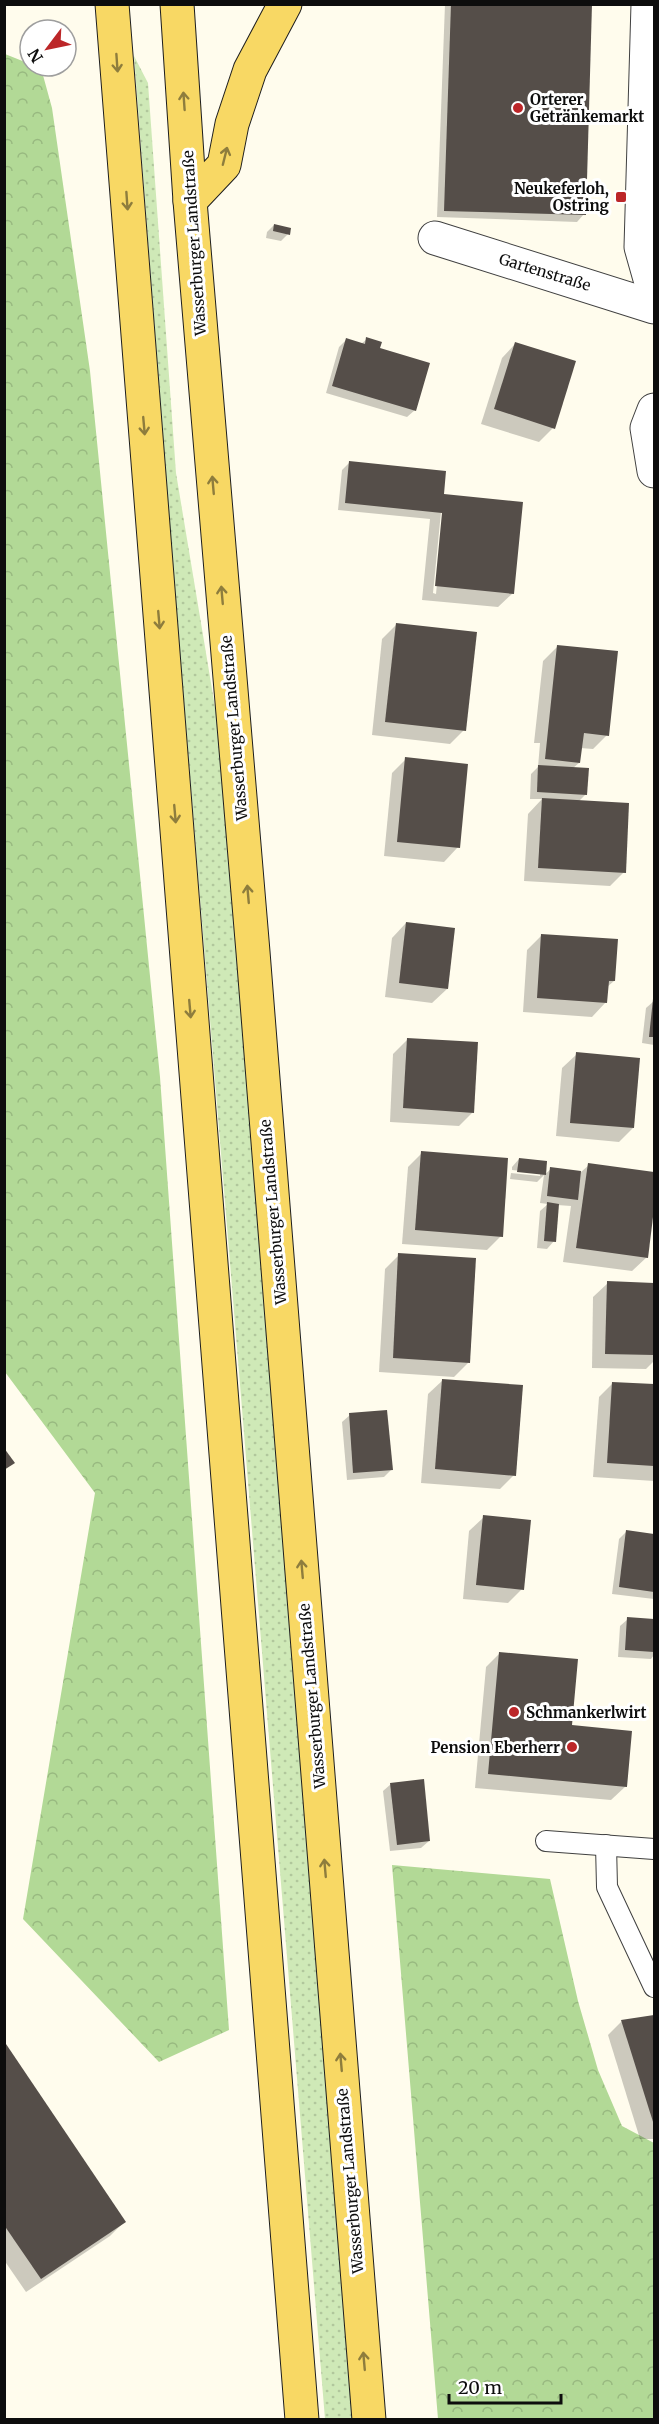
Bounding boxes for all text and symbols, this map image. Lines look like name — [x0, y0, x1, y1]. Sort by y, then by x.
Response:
north arrow — [18, 18, 78, 78]
text: N — [23, 45, 47, 67]
one-way arrow — [112, 52, 123, 72]
place label: Orterer Getränkemarkt — [530, 90, 644, 126]
one-way arrow — [178, 92, 189, 112]
marker: Orterer Getränkemarkt — [511, 101, 525, 115]
one-way arrow — [220, 147, 232, 166]
street label: Wasserburger Landstraße — [178, 149, 210, 337]
place label: Neukeferloh, Ostring — [514, 179, 610, 215]
marker: Neukeferloh, Ostring — [614, 190, 628, 204]
one-way arrow — [122, 191, 133, 211]
street label: Gartenstraße — [497, 249, 593, 295]
one-way arrow — [139, 415, 150, 435]
one-way arrow — [208, 476, 219, 496]
one-way arrow — [217, 585, 228, 605]
one-way arrow — [154, 609, 165, 629]
street label: Wasserburger Landstraße — [216, 634, 252, 822]
one-way arrow — [170, 804, 181, 824]
one-way arrow — [242, 884, 253, 904]
one-way arrow — [185, 998, 196, 1018]
street label: Wasserburger Landstraße — [255, 1118, 291, 1306]
one-way arrow — [296, 1559, 307, 1579]
street label: Wasserburger Landstraße — [294, 1602, 330, 1790]
place label: Schmankerlwirt — [526, 1703, 647, 1722]
marker: Schmankerlwirt — [507, 1705, 521, 1719]
place label: Pension Eberherr — [431, 1738, 560, 1757]
marker: Pension Eberherr — [565, 1740, 579, 1754]
one-way arrow — [319, 1858, 330, 1878]
one-way arrow — [335, 2053, 346, 2073]
street label: Wasserburger Landstraße — [332, 2087, 368, 2275]
one-way arrow — [358, 2352, 369, 2372]
scale bar — [449, 2367, 562, 2405]
text: 20 m — [458, 2376, 502, 2399]

